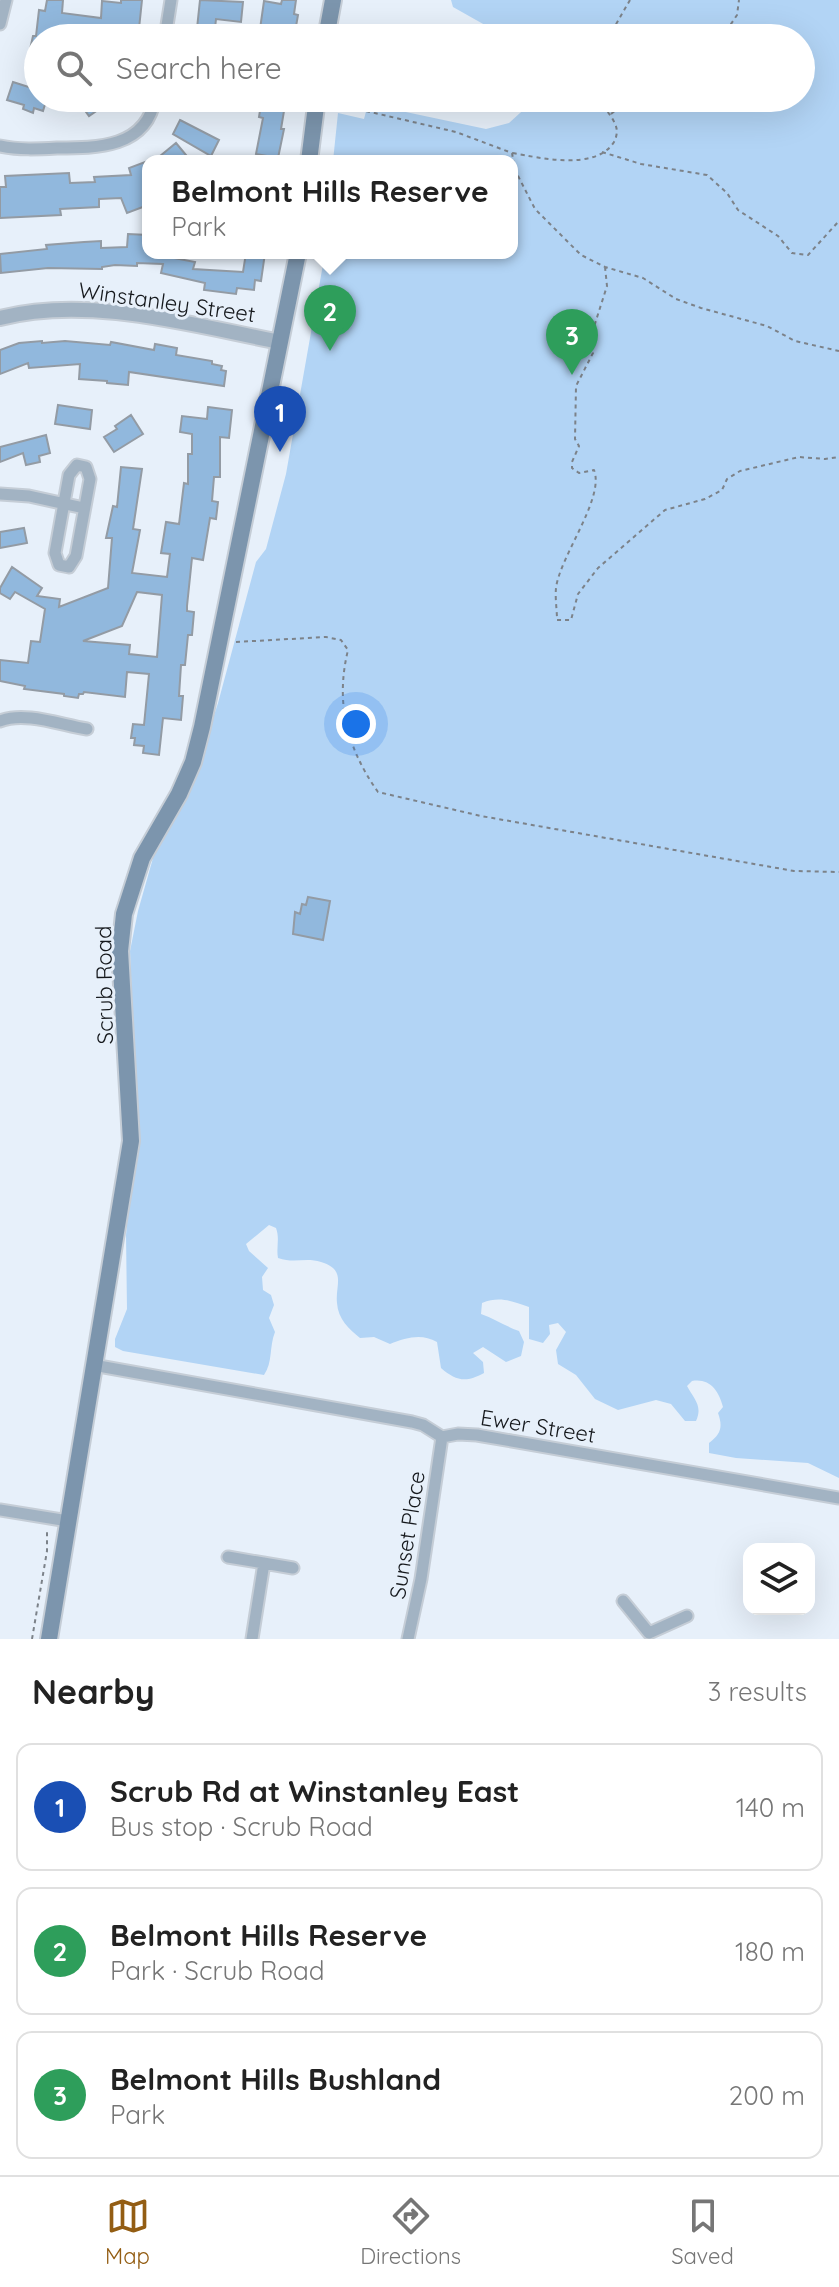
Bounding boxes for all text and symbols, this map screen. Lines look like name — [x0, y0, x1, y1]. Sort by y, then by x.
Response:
search box — [24, 24, 815, 112]
icon: search — [52, 46, 96, 90]
text: Search here — [116, 49, 282, 87]
popup — [142, 155, 518, 259]
text: Belmont Hills Reserve — [171, 172, 489, 210]
text: Park — [171, 210, 226, 243]
street label: Winstanley Street — [77, 276, 257, 328]
pin: 2 — [304, 285, 356, 351]
pin: 3 — [546, 309, 598, 375]
pin: 1 — [254, 386, 306, 452]
your location — [336, 704, 376, 744]
street label: Scrub Road — [89, 925, 119, 1045]
street label: Ewer Street — [478, 1403, 598, 1449]
street label: Sunset Place — [383, 1469, 431, 1601]
map controls — [743, 1543, 815, 1615]
button: layers — [743, 1543, 815, 1615]
text: Nearby — [32, 1670, 155, 1713]
text: 3 results — [708, 1675, 807, 1708]
text: Scrub Rd at Winstanley East — [110, 1772, 519, 1810]
text: 1 — [55, 1791, 65, 1824]
text: 140 m — [736, 1791, 805, 1824]
text: Bus stop · Scrub Road — [110, 1810, 373, 1843]
text: Belmont Hills Reserve — [110, 1916, 427, 1954]
text: 2 — [53, 1935, 67, 1968]
text: 180 m — [735, 1935, 805, 1968]
text: Park · Scrub Road — [110, 1954, 325, 1987]
text: Belmont Hills Bushland — [110, 2060, 441, 2098]
text: 3 — [53, 2079, 67, 2112]
text: 200 m — [729, 2079, 805, 2112]
text: Park — [110, 2098, 165, 2131]
tab: Map — [105, 2194, 150, 2270]
tab: Directions — [360, 2194, 461, 2270]
tab: Saved — [671, 2194, 734, 2270]

